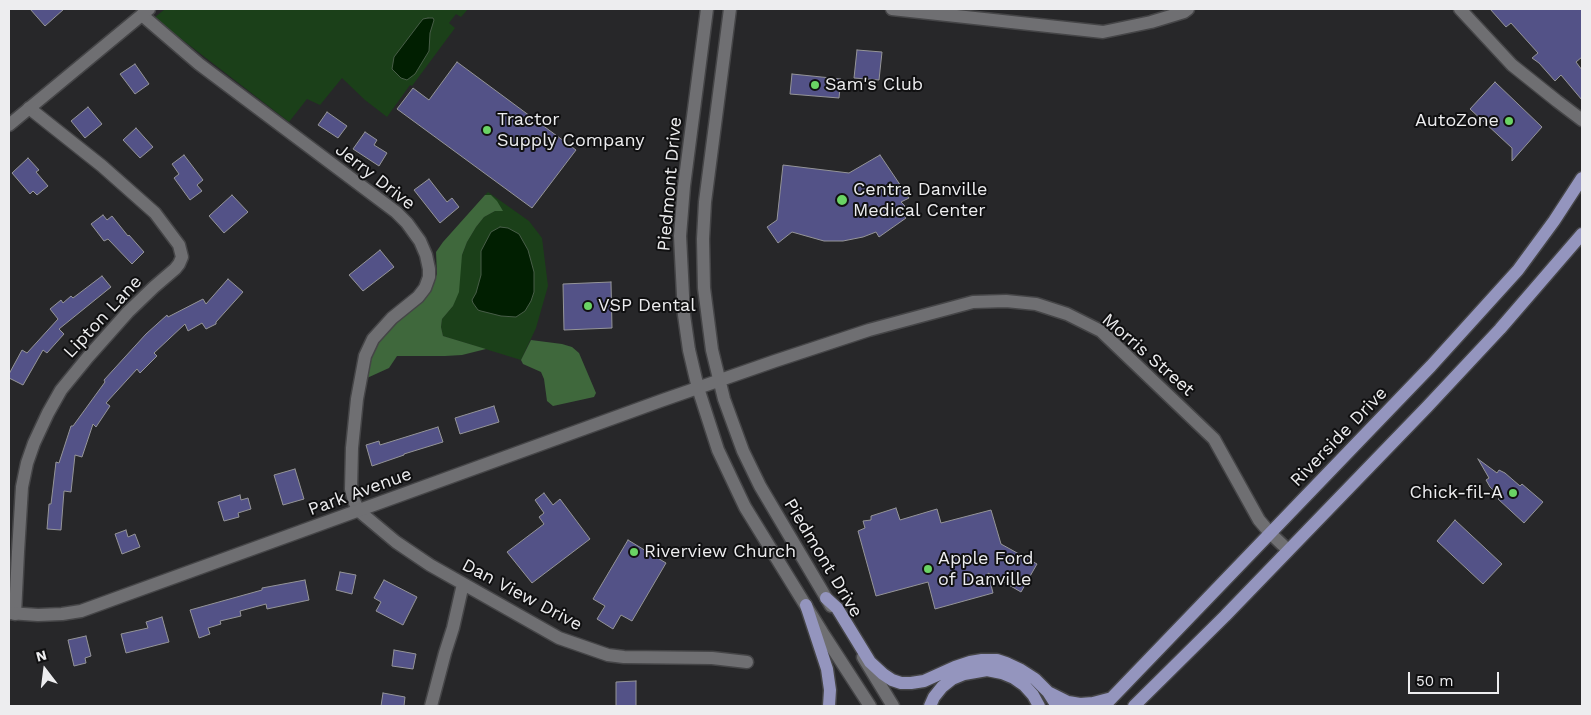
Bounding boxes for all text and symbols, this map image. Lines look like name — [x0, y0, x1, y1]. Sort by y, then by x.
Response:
place label: Sam's Club — [825, 74, 923, 96]
marker: Sam's Club — [809, 79, 821, 91]
place label: Tractor Supply Company — [497, 109, 645, 152]
place label: AutoZone — [1415, 110, 1499, 132]
marker: AutoZone — [1503, 115, 1515, 127]
street label: Piedmont Drive — [653, 116, 687, 252]
marker: Tractor Supply Company — [481, 124, 493, 136]
street label: Jerry Drive — [331, 139, 419, 215]
place label: Centra Danville Medical Center — [853, 179, 987, 222]
marker: Centra Danville Medical Center — [835, 193, 849, 207]
street label: Lipton Lane — [59, 271, 147, 363]
place label: VSP Dental — [598, 295, 696, 317]
marker: VSP Dental — [582, 300, 594, 312]
street label: Morris Street — [1097, 309, 1199, 401]
street label: Riverside Drive — [1286, 383, 1392, 491]
street label: Park Avenue — [305, 463, 415, 521]
place label: Chick-fil-A — [1409, 482, 1503, 504]
marker: Chick-fil-A — [1507, 487, 1519, 499]
street label: Piedmont Drive — [779, 495, 867, 621]
place label: Riverview Church — [644, 541, 796, 563]
marker: Riverview Church — [628, 546, 640, 558]
place label: Apple Ford of Danville — [938, 548, 1034, 590]
street label: Dan View Drive — [458, 554, 586, 636]
marker: Apple Ford of Danville — [922, 563, 934, 575]
north arrow — [20, 645, 70, 695]
text: N — [34, 646, 48, 665]
scale bar — [1411, 662, 1502, 694]
text: 50 m — [1416, 672, 1453, 690]

